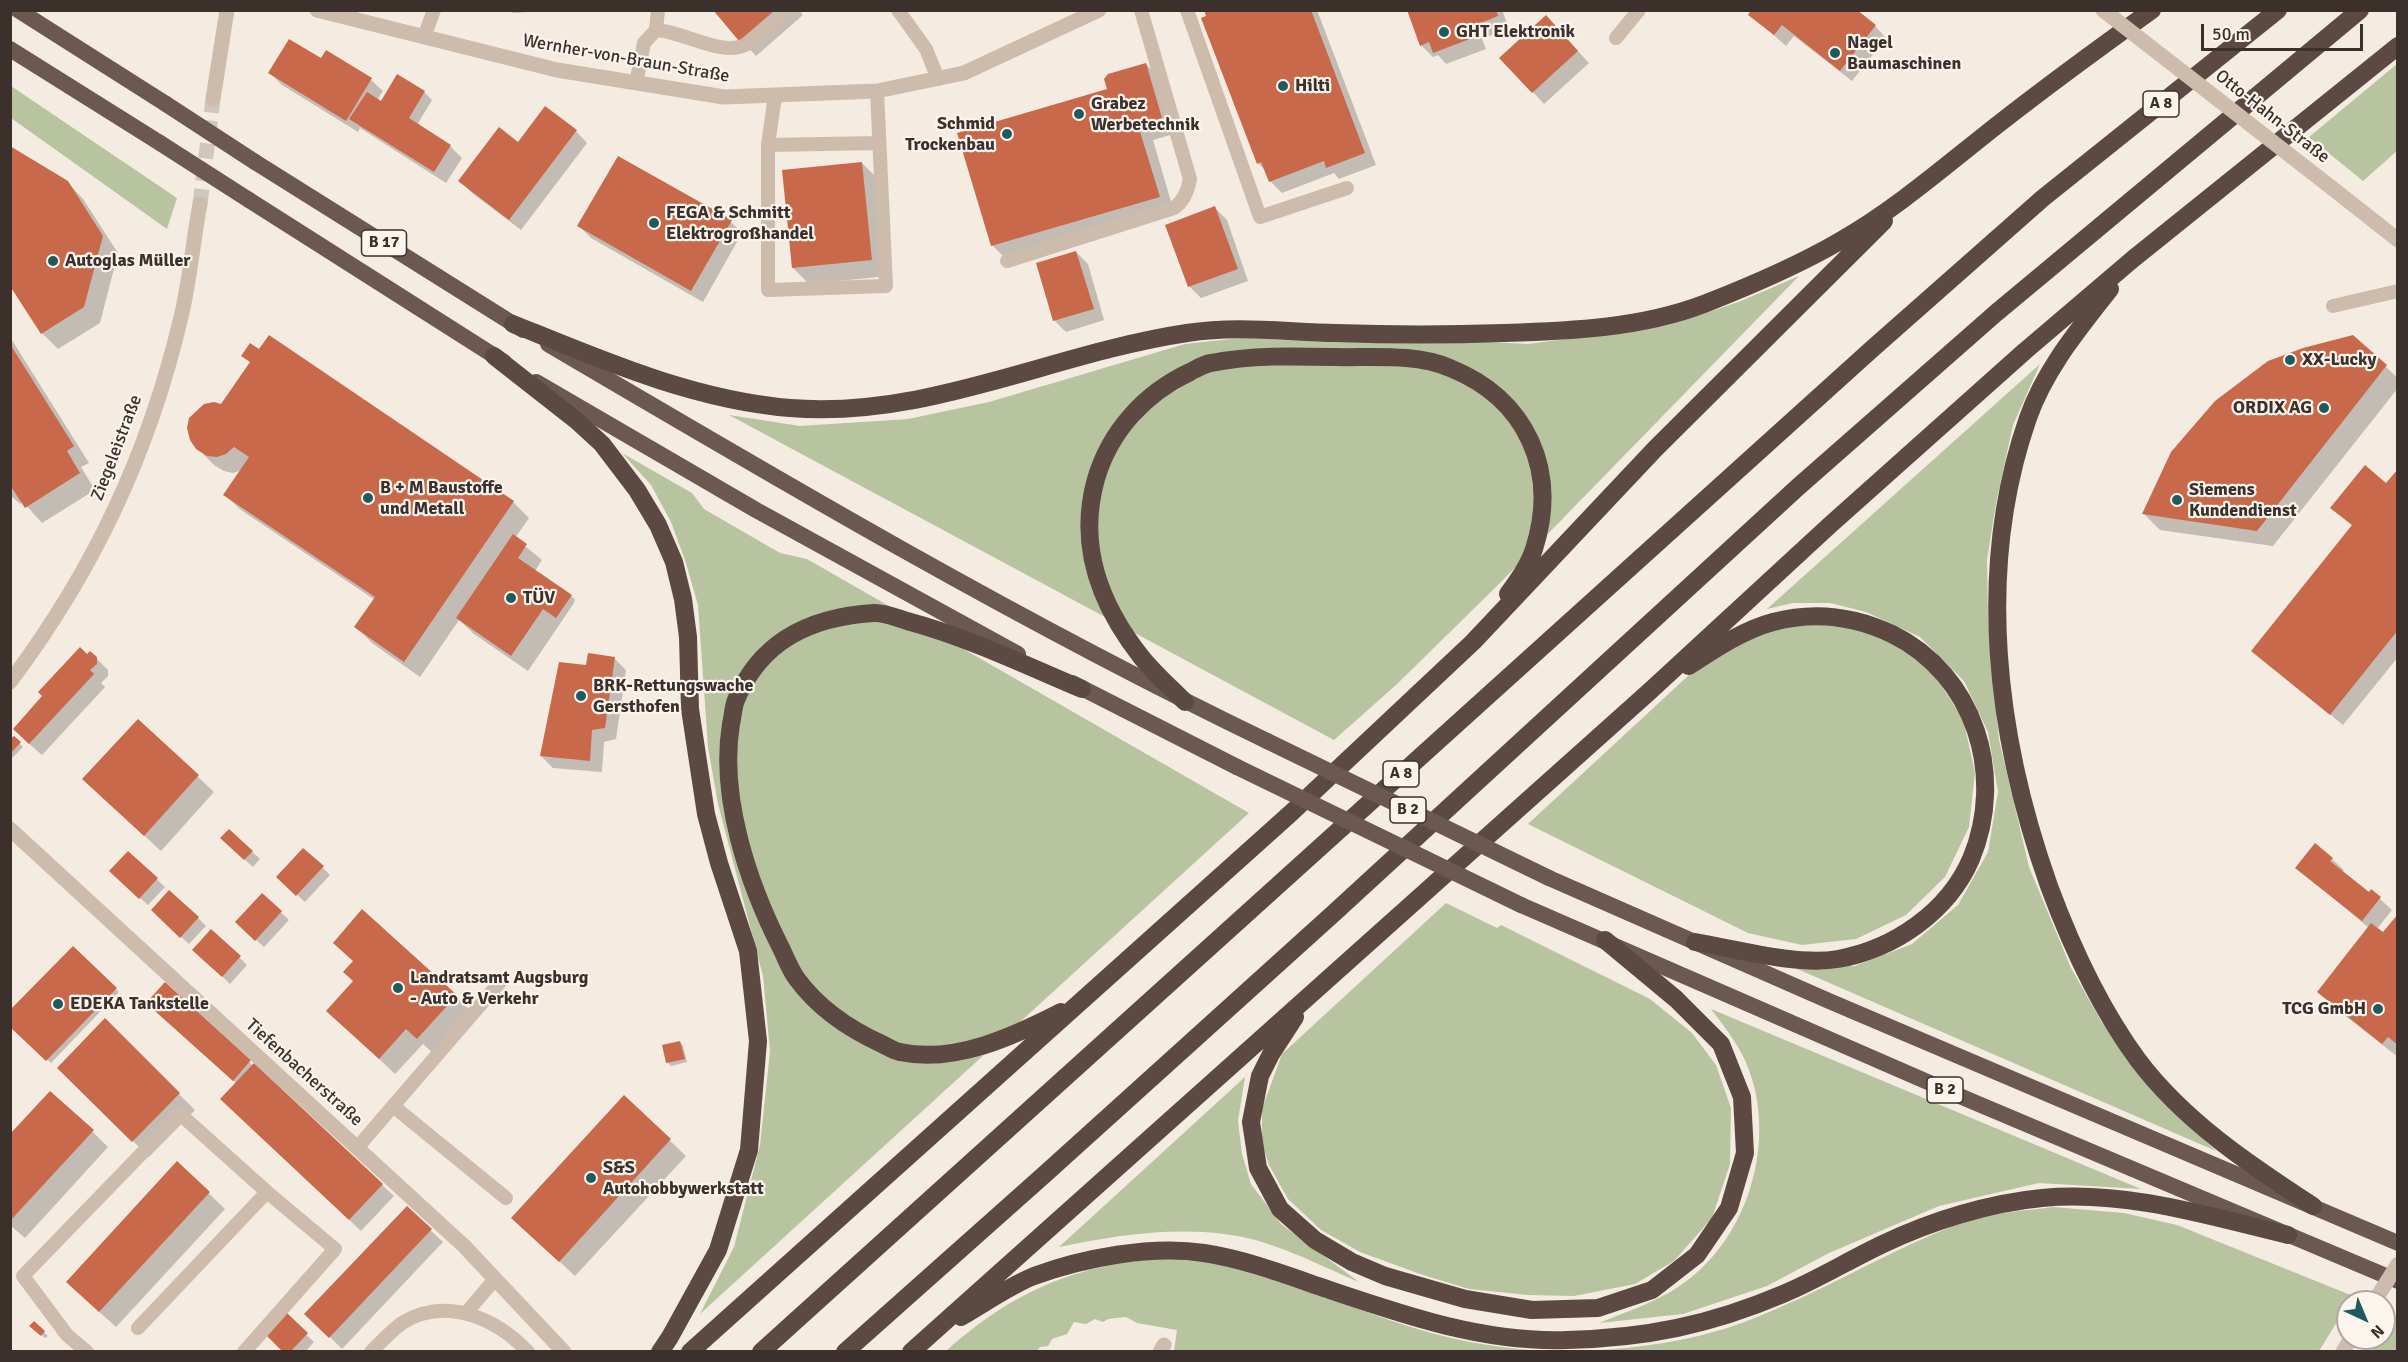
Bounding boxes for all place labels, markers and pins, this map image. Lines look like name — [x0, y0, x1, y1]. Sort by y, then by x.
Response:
place label: GHT Elektronik — [1456, 21, 1575, 43]
marker: GHT Elektronik — [1437, 25, 1451, 39]
place label: Nagel Baumaschinen — [1847, 32, 1961, 74]
marker: Nagel Baumaschinen — [1828, 46, 1842, 60]
place label: Hilti — [1295, 75, 1330, 97]
marker: Hilti — [1276, 79, 1290, 93]
place label: Grabez Werbetechnik — [1091, 93, 1200, 136]
marker: Grabez Werbetechnik — [1072, 107, 1086, 121]
place label: Schmid Trockenbau — [905, 113, 995, 156]
marker: Schmid Trockenbau — [1000, 127, 1014, 141]
place label: FEGA & Schmitt Elektrogroßhandel — [666, 202, 814, 244]
marker: FEGA & Schmitt Elektrogroßhandel — [647, 216, 661, 230]
place label: Autoglas Müller — [65, 250, 190, 272]
marker: Autoglas Müller — [46, 254, 60, 268]
place label: XX-Lucky — [2302, 349, 2376, 371]
marker: XX-Lucky — [2283, 353, 2297, 367]
place label: ORDIX AG — [2233, 397, 2312, 419]
marker: ORDIX AG — [2317, 401, 2331, 415]
place label: B + M Baustoffe und Metall — [380, 477, 503, 520]
place label: Siemens Kundendienst — [2189, 479, 2297, 522]
marker: B + M Baustoffe und Metall — [361, 491, 375, 505]
marker: Siemens Kundendienst — [2170, 493, 2184, 507]
place label: TÜV — [523, 587, 555, 609]
marker: TÜV — [504, 591, 518, 605]
place label: BRK-Rettungswache Gersthofen — [593, 675, 753, 718]
marker: BRK-Rettungswache Gersthofen — [574, 689, 588, 703]
place label: Landratsamt Augsburg - Auto & Verkehr — [410, 967, 588, 1010]
marker: Landratsamt Augsburg - Auto & Verkehr — [391, 981, 405, 995]
place label: EDEKA Tankstelle — [70, 993, 209, 1015]
marker: EDEKA Tankstelle — [51, 997, 65, 1011]
place label: TCG GmbH — [2282, 998, 2366, 1020]
marker: TCG GmbH — [2371, 1002, 2385, 1016]
place label: S&S Autohobbywerkstatt — [603, 1157, 764, 1200]
marker: S&S Autohobbywerkstatt — [584, 1171, 598, 1185]

